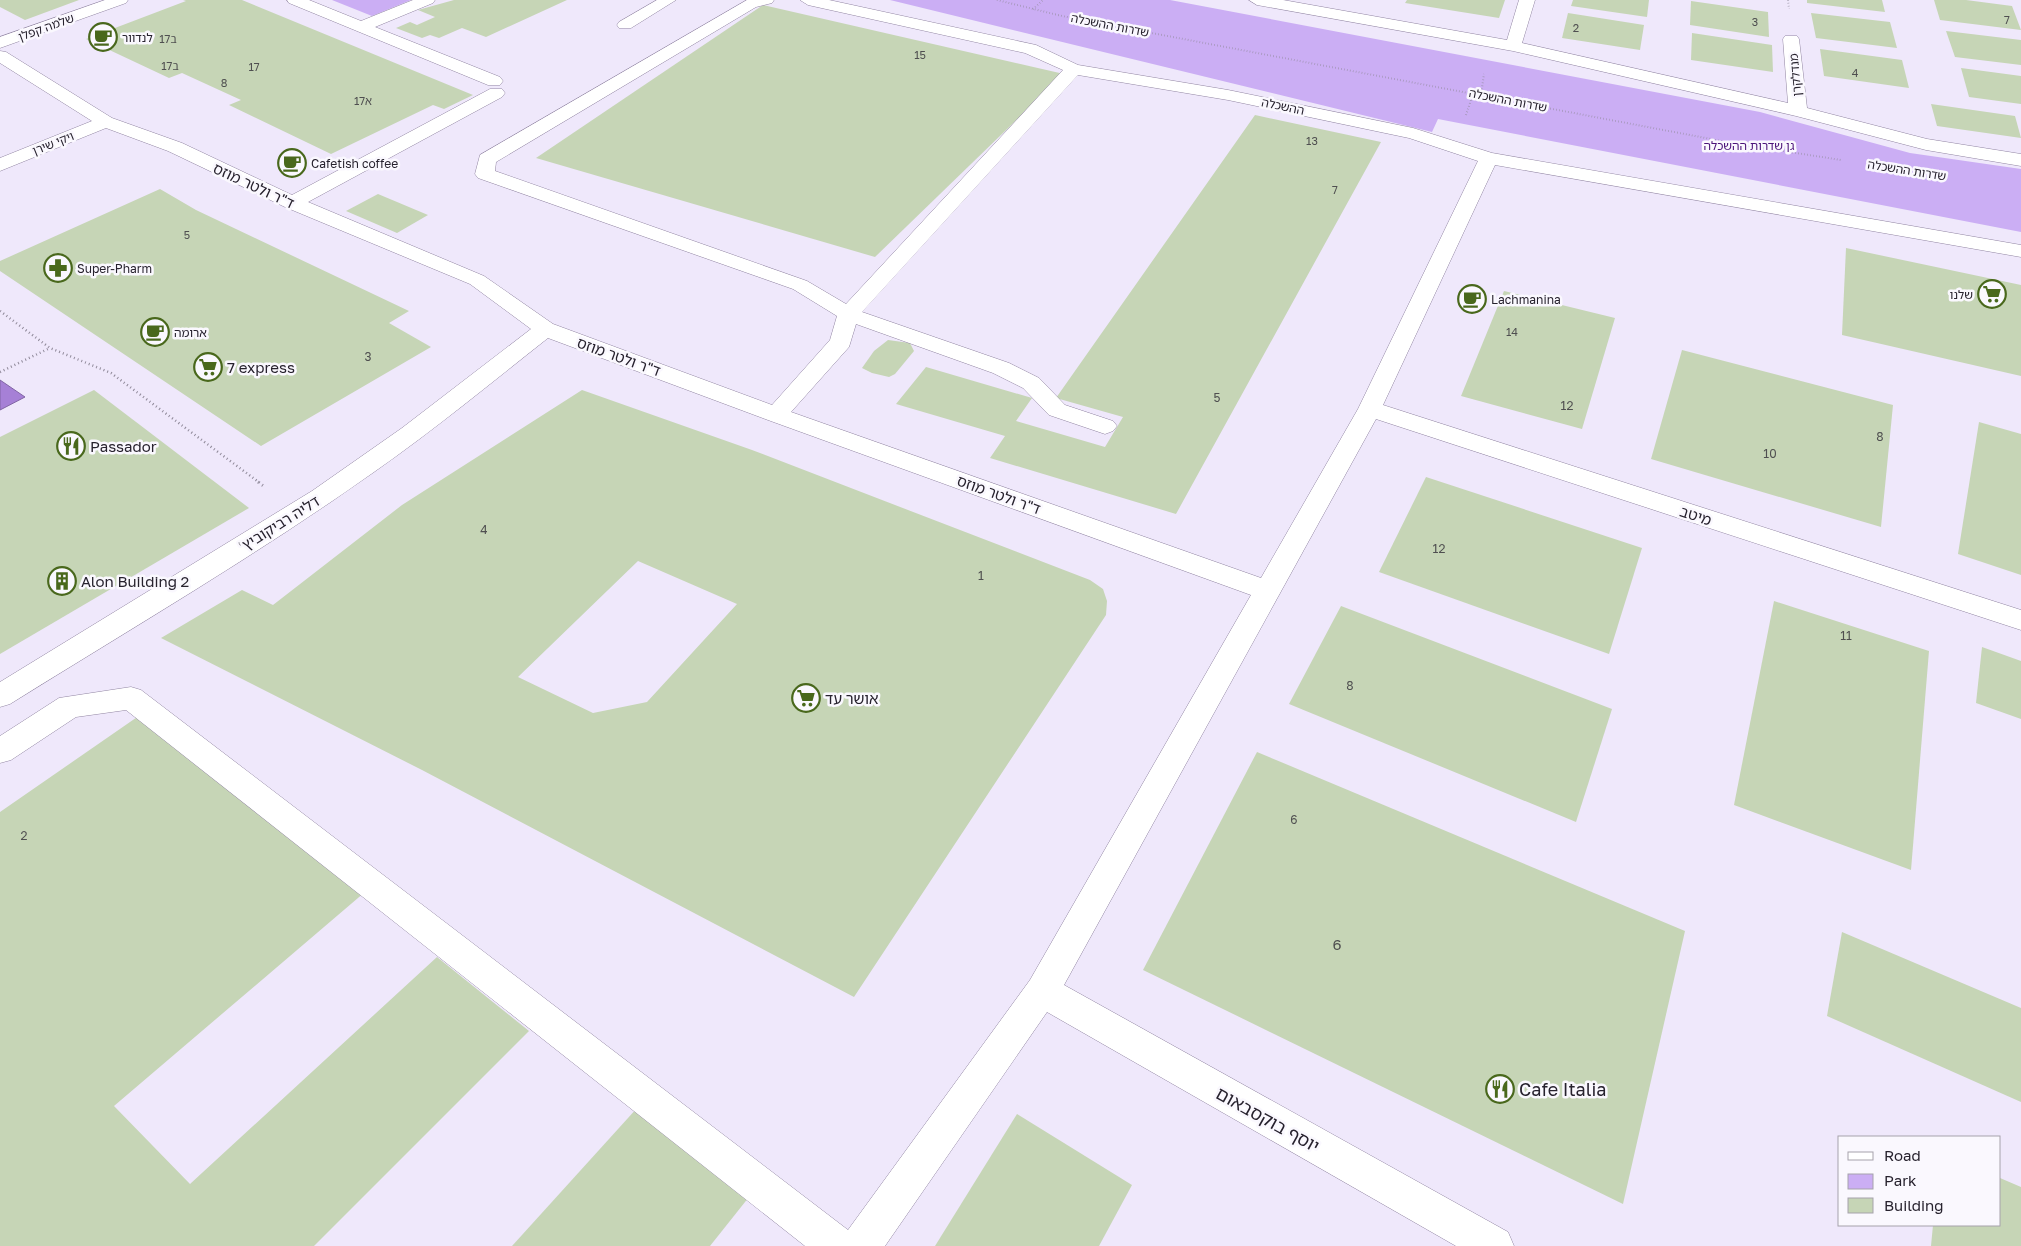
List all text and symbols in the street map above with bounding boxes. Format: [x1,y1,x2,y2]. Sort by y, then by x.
street label: שלמה קפלן [16,10,76,44]
street label: שדרות ההשכלה [1070,10,1150,40]
house number: 7 [2004,13,2010,26]
house number: 3 [1752,15,1758,28]
house number: 2 [1573,21,1579,34]
cafe icon: לנדוור [88,22,118,52]
place label: לנדוור [122,30,153,45]
house number: 17ב [159,32,177,45]
house number: 15 [914,48,926,61]
street label: מנדלקרן [1786,53,1804,97]
house number: 17ב [161,59,179,72]
house number: 17 [248,60,260,73]
house number: 4 [1852,66,1859,79]
house number: 8 [221,76,228,89]
street label: שדרות ההשכלה [1468,85,1548,115]
house number: 17א [354,94,372,107]
street label: ההשכלה [1260,94,1306,118]
street label: ויקי שירן [30,128,76,158]
house number: 13 [1306,134,1318,147]
park label: גן שדרות ההשכלה [1704,138,1795,153]
cafe icon: Cafetish coffee [277,148,307,178]
place label: Cafetish coffee [311,156,398,171]
street label: שדרות ההשכלה [1867,156,1947,184]
street label: ד"ר ולטר מוזס [211,158,297,212]
house number: 7 [1332,183,1338,196]
house number: 5 [184,228,190,241]
pharmacy icon: Super-Pharm [43,253,73,283]
place label: Super-Pharm [77,261,152,276]
supermarket icon: שלנו [1977,279,2007,309]
cafe icon: Lachmanina [1457,284,1487,314]
place label: שלנו [1950,287,1973,302]
place label: Lachmanina [1491,292,1561,307]
cafe icon: ארומה [140,317,170,347]
place label: ארומה [174,325,207,340]
house number: 14 [1506,325,1518,338]
street label: ד"ר ולטר מוזס [575,333,663,379]
house number: 3 [364,349,372,364]
supermarket icon: 7 express [193,352,223,382]
place label: 7 express [227,358,295,376]
house number: 5 [1214,390,1221,405]
house number: 12 [1561,398,1573,413]
house number: 8 [1876,429,1884,444]
restaurant icon: Passador [56,431,86,461]
place label: Passador [90,437,157,455]
house number: 10 [1763,446,1777,461]
street label: ד"ר ולטר מוזס [955,471,1043,517]
street label: 'דליה רביקוביץ [235,491,323,555]
street label: מיטב [1678,501,1714,529]
house number: 4 [480,522,488,537]
house number: 12 [1433,541,1445,556]
building icon: Alon Building 2 [47,566,77,596]
house number: 1 [978,568,984,583]
place label: Alon Building 2 [81,572,189,590]
house number: 11 [1840,628,1852,643]
house number: 8 [1346,678,1354,693]
supermarket icon: אושר עד [791,683,821,713]
place label: אושר עד [825,689,878,707]
house number: 6 [1290,812,1298,827]
house number: 2 [21,828,28,843]
house number: 6 [1332,935,1342,953]
restaurant icon: Cafe Italia [1485,1074,1515,1104]
place label: Cafe Italia [1519,1078,1607,1100]
street label: יוסף בוקסבאום [1212,1081,1324,1157]
legend [1838,1136,2001,1226]
text: Road [1884,1146,1921,1164]
text: Park [1884,1171,1917,1189]
text: Building [1884,1196,1944,1214]

